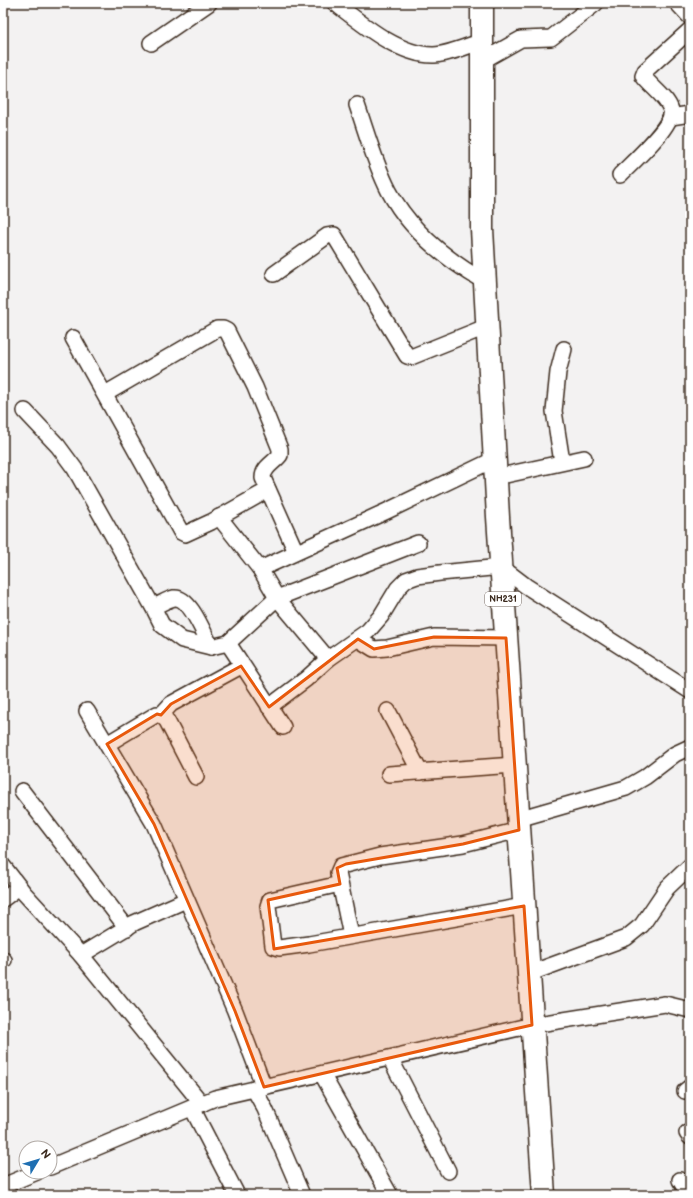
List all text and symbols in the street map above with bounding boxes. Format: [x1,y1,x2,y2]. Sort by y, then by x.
road number: NH231 [485,592,521,606]
north arrow [18,1140,58,1180]
text: N [38,1147,53,1161]

